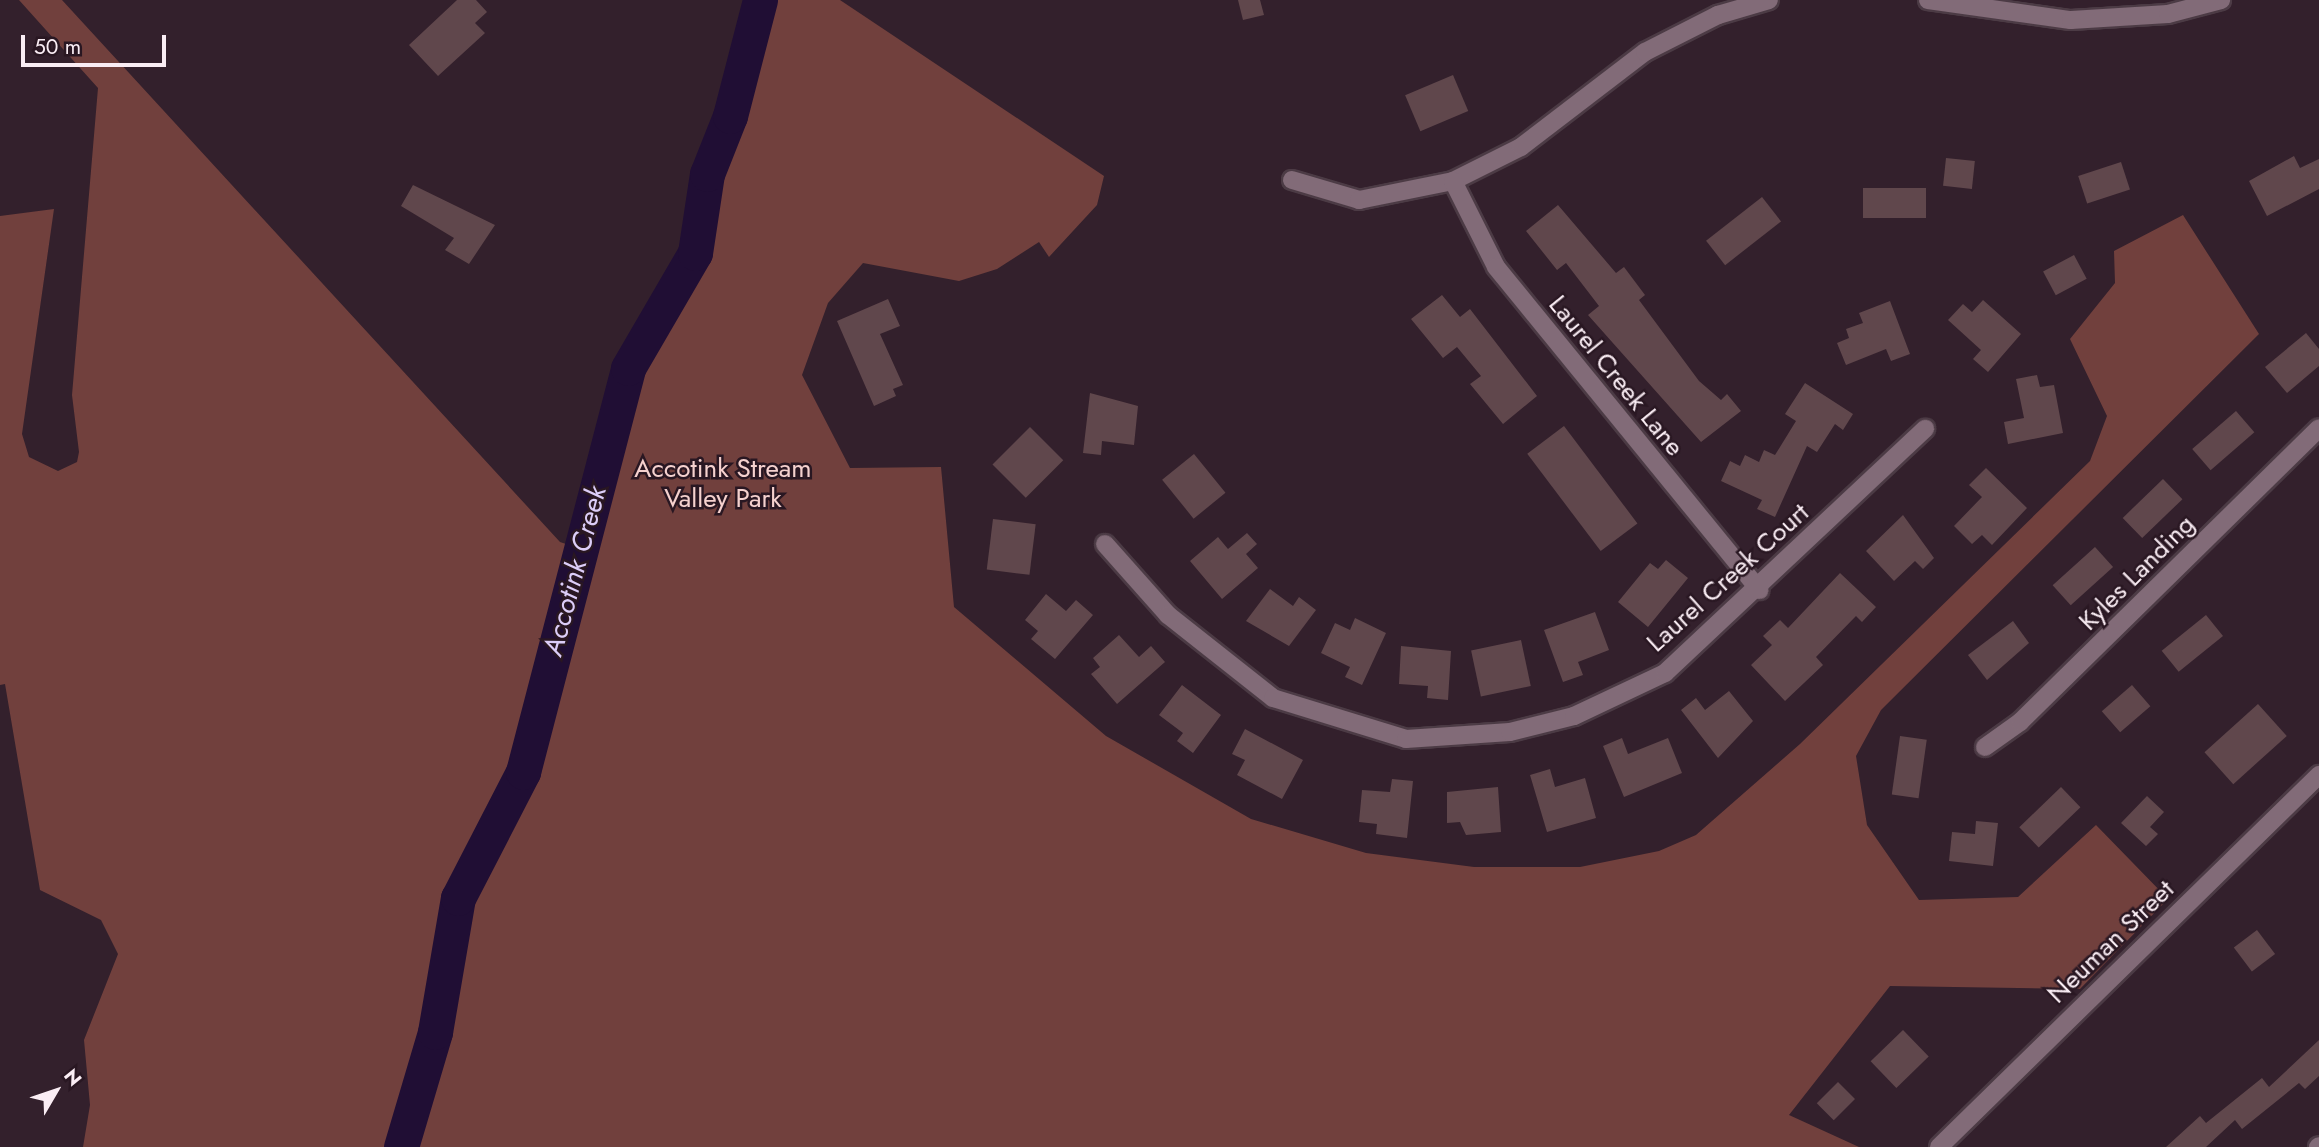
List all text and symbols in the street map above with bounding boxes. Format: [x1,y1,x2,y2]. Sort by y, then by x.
scale bar [24,21,170,65]
text: 50 m [34,32,81,62]
street label: Laurel Creek Lane [1542,290,1690,462]
park label: Accotink Stream Valley Park [634,453,812,514]
water label: Accotink Creek [536,482,614,660]
street label: Laurel Creek Court [1641,497,1815,659]
street label: Kyles Landing [2073,509,2201,637]
street label: Neuman Street [2041,874,2181,1010]
north arrow [21,1056,91,1126]
text: N [57,1063,88,1092]

